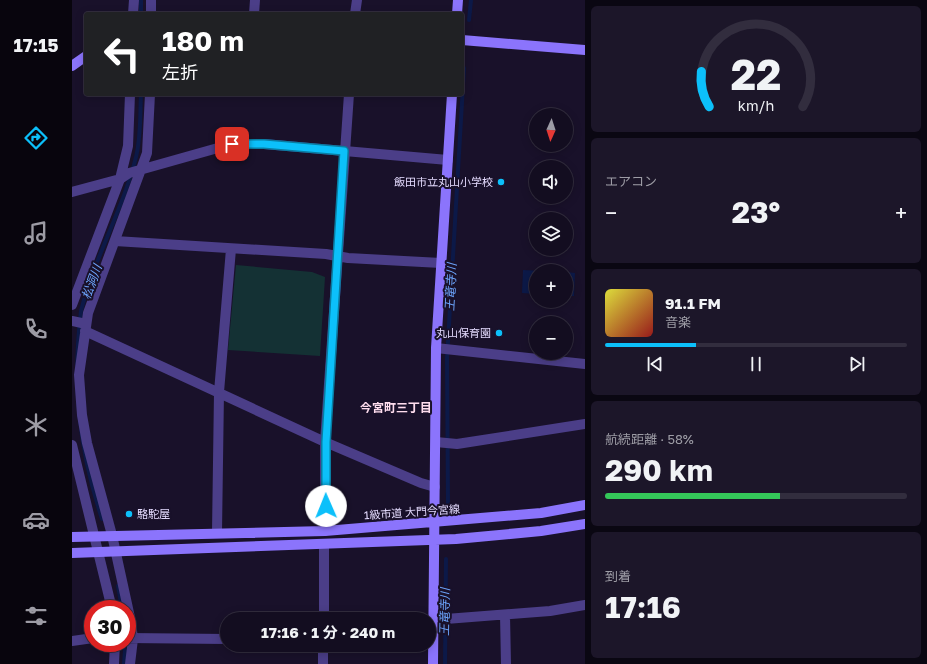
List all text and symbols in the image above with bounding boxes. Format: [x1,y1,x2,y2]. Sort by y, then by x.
text: 180 m [162,24,244,57]
icon: left [96,28,148,80]
text: 17:15 [13,34,59,56]
text: 22 [731,49,781,99]
text: 左折 [162,61,198,83]
text: km/h [738,96,774,113]
north arrow [529,108,573,152]
map controls [529,108,573,360]
icon: directions [22,124,50,152]
pin [215,127,249,161]
icon: arrive [221,133,243,155]
button: sound [529,160,573,204]
text: エアコン [605,173,657,189]
place label: 飯田市立丸山小学校 [394,175,493,188]
marker: 飯田市立丸山小学校 [496,177,506,187]
text: 23° [732,194,780,230]
text: − [605,199,617,226]
text: + [895,199,907,226]
button: layers [529,212,573,256]
icon: music [22,219,50,247]
water label: 松洞川 [78,260,105,301]
water label: 王竜寺川 [442,261,459,311]
button: + [529,264,573,308]
text: 91.1 FM [665,294,721,312]
text: 音楽 [665,314,691,330]
icon: phone [22,315,50,343]
button: − [529,316,573,360]
place label: 丸山保育園 [436,326,491,339]
marker: 丸山保育園 [494,328,504,338]
icon: previous [644,353,666,375]
icon: pause [745,353,767,375]
icon: next [846,353,868,375]
district label: 今宮町三丁目 [360,400,432,415]
icon: climate [22,411,50,439]
text: 航続距離 · 58% [605,431,694,447]
text: 290 km [605,452,713,488]
position arrow [305,485,347,527]
street label: 1級市道 大門今宮線 [364,502,460,521]
icon: car [22,506,50,534]
place label: 駱駝屋 [137,507,170,520]
marker: 駱駝屋 [124,509,134,519]
text: 到着 [605,568,631,584]
water label: 王竜寺川 [437,586,452,636]
text: 17:16 [605,589,681,625]
speed limit sign: 30 [84,600,136,652]
icon: filters [22,602,50,630]
text: 17:16 · 1 分 · 240 m [261,623,395,641]

